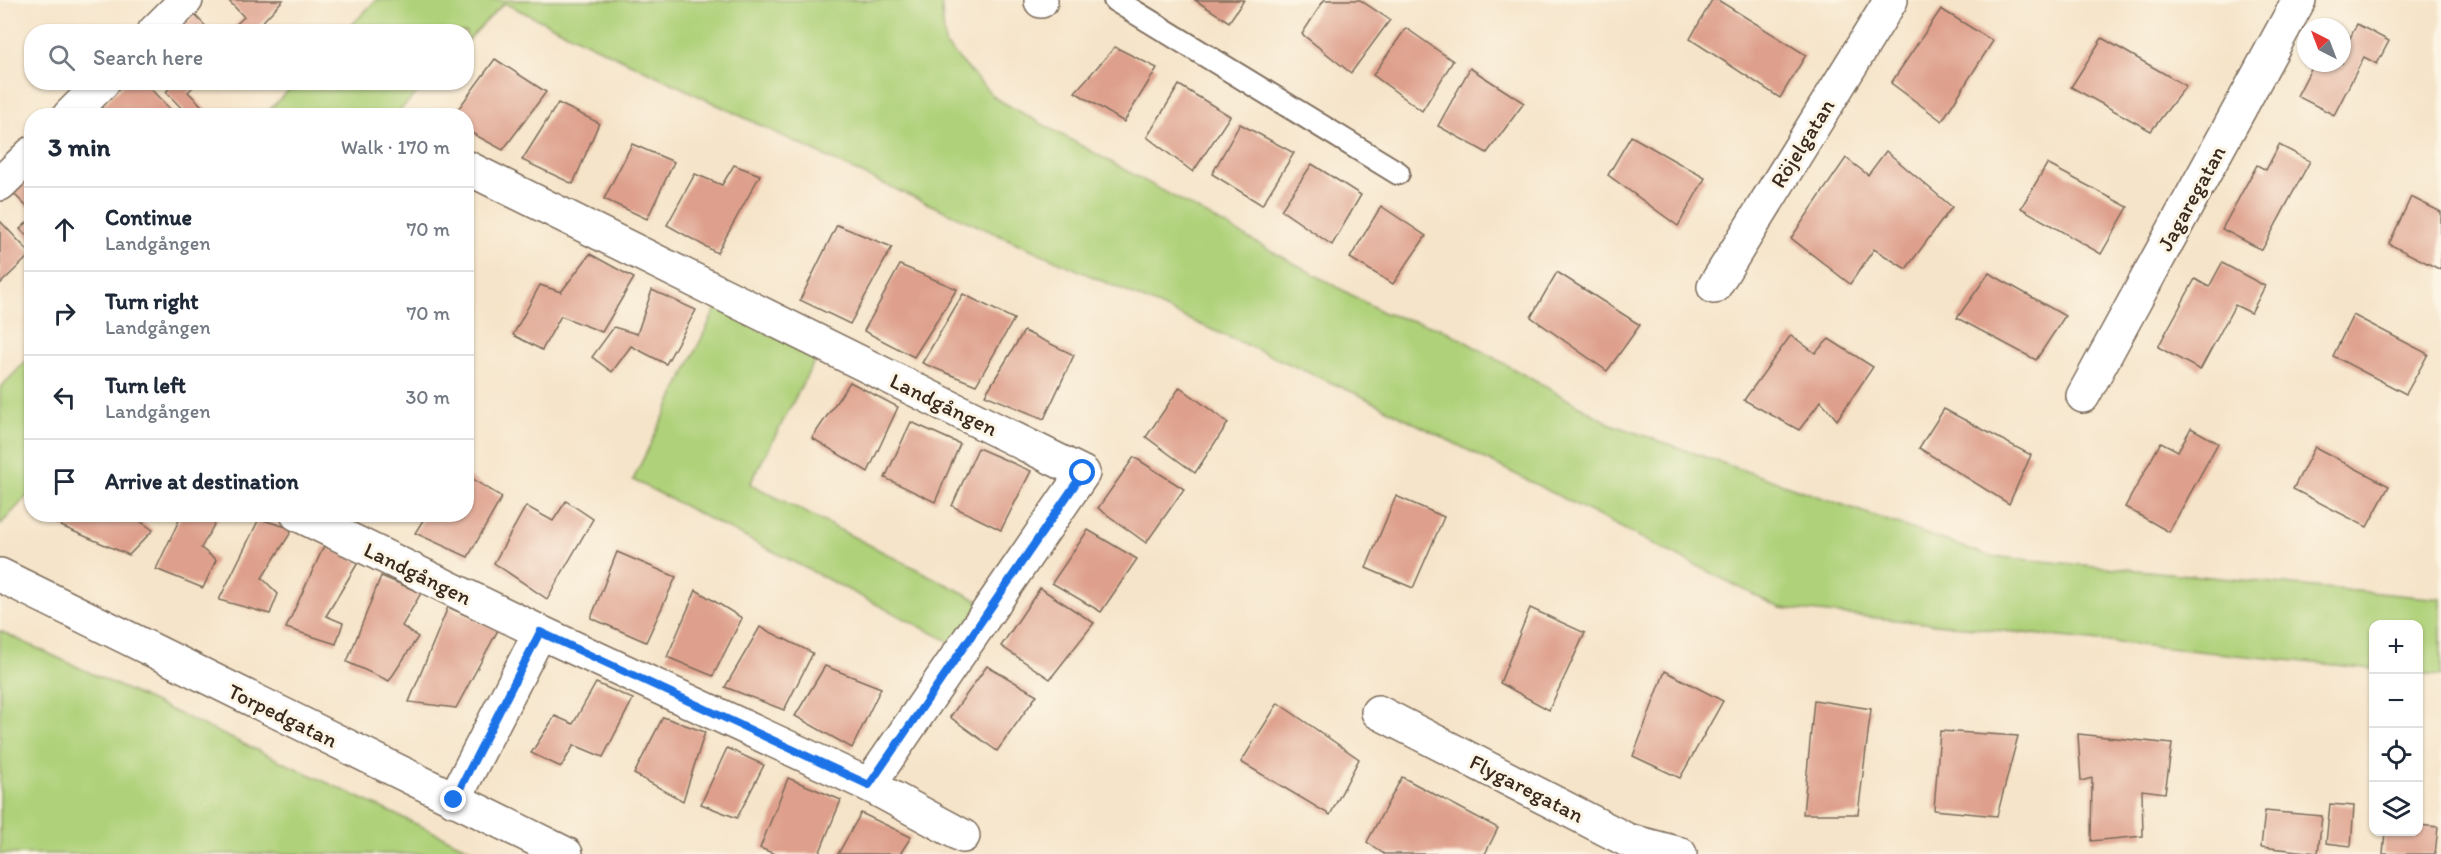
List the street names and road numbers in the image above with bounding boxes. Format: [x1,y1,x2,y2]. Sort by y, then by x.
street label: Röjelgatan [1764,93,1841,193]
street label: Jagaregatan [2151,141,2232,256]
street label: Landgången [886,367,1002,442]
street label: Landgången [360,536,476,611]
street label: Torpedgatan [224,677,342,754]
street label: Flygaregatan [1465,748,1589,829]

